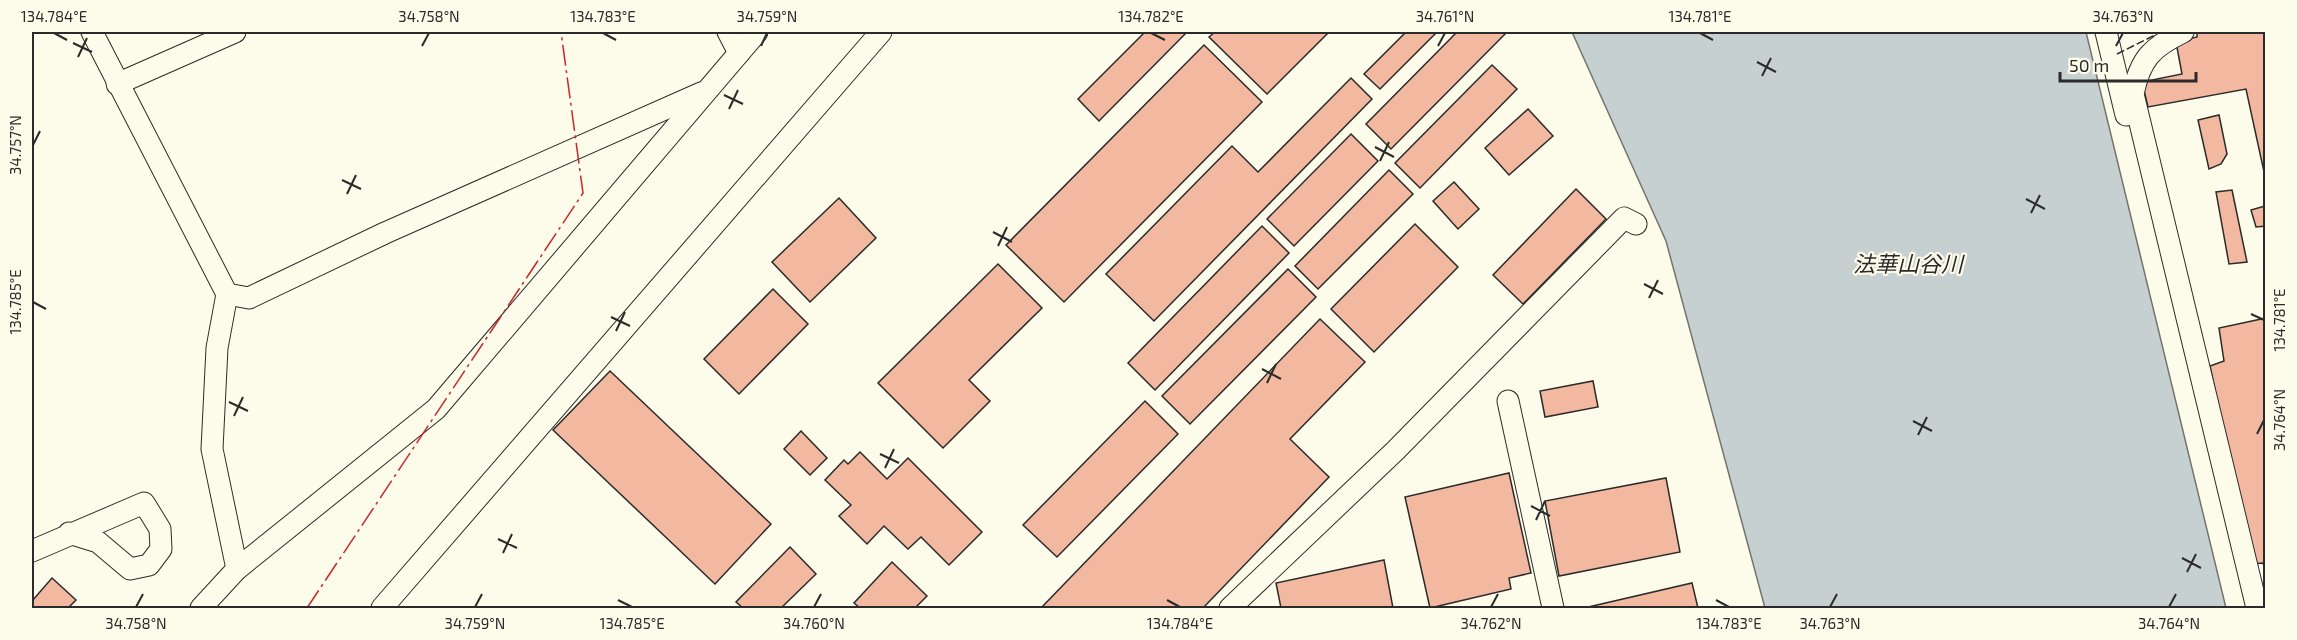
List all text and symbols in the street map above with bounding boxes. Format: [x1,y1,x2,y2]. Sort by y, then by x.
text: 134.784°E [21,7,87,25]
text: 34.758°N [398,7,460,25]
text: 134.783°E [570,7,636,25]
text: 34.759°N [737,7,797,25]
text: 134.782°E [1118,7,1184,25]
text: 34.761°N [1416,7,1474,25]
text: 134.781°E [1668,7,1732,25]
text: 34.763°N [2092,7,2154,25]
scale bar [2060,45,2196,83]
text: 50 m [2069,54,2109,76]
text: 34.757°N [6,115,24,175]
water label: 法華山谷川 [1853,250,1965,276]
text: 134.785°E [6,269,24,335]
text: 134.781°E [2270,288,2288,352]
text: 34.764°N [2270,389,2288,451]
text: 34.758°N [105,614,167,632]
text: 34.759°N [445,614,505,632]
text: 134.785°E [599,614,665,632]
text: 34.760°N [783,614,845,632]
text: 134.784°E [1147,614,1213,632]
text: 34.762°N [1460,614,1522,632]
text: 134.783°E [1696,614,1762,632]
text: 34.763°N [1799,614,1861,632]
text: 34.764°N [2138,614,2200,632]

